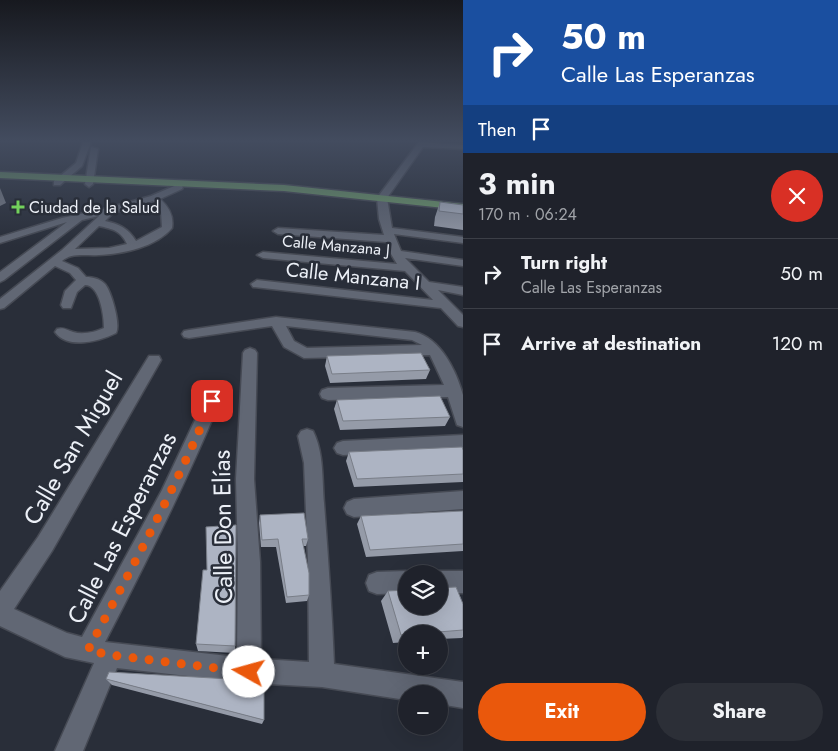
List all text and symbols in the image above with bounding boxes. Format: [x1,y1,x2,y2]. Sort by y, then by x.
text: 50 m [561,12,646,62]
icon: right [478,20,543,85]
text: Calle Las Esperanzas [561,58,755,90]
icon: arrive [527,115,555,143]
text: Then [478,116,517,143]
text: 3 min [478,162,556,205]
button: close [771,170,823,222]
place label: Ciudad de la Salud [29,196,159,219]
marker: Ciudad de la Salud [11,200,25,214]
text: 170 m · 06:24 [478,203,577,226]
street label: Calle Manzana J [281,229,391,262]
text: Turn right [521,249,607,276]
street label: Calle Manzana I [284,255,422,298]
icon: right [478,260,506,288]
text: 50 m [780,260,823,287]
text: Calle Las Esperanzas [521,276,662,299]
icon: arrive [478,330,506,358]
text: Arrive at destination [521,330,701,357]
text: 120 m [772,330,823,357]
street label: Calle San Miguel [14,364,131,531]
pin [191,380,233,422]
icon: arrive [198,387,226,415]
street label: Calle Las Esperanzas [58,426,185,630]
street label: Calle Don Elías [204,450,241,604]
map controls [398,565,448,735]
button: layers [398,565,448,615]
button: + [398,625,448,675]
position arrow [222,645,274,697]
button: Exit [478,683,646,741]
button: Share [656,683,823,741]
button: − [398,685,448,735]

